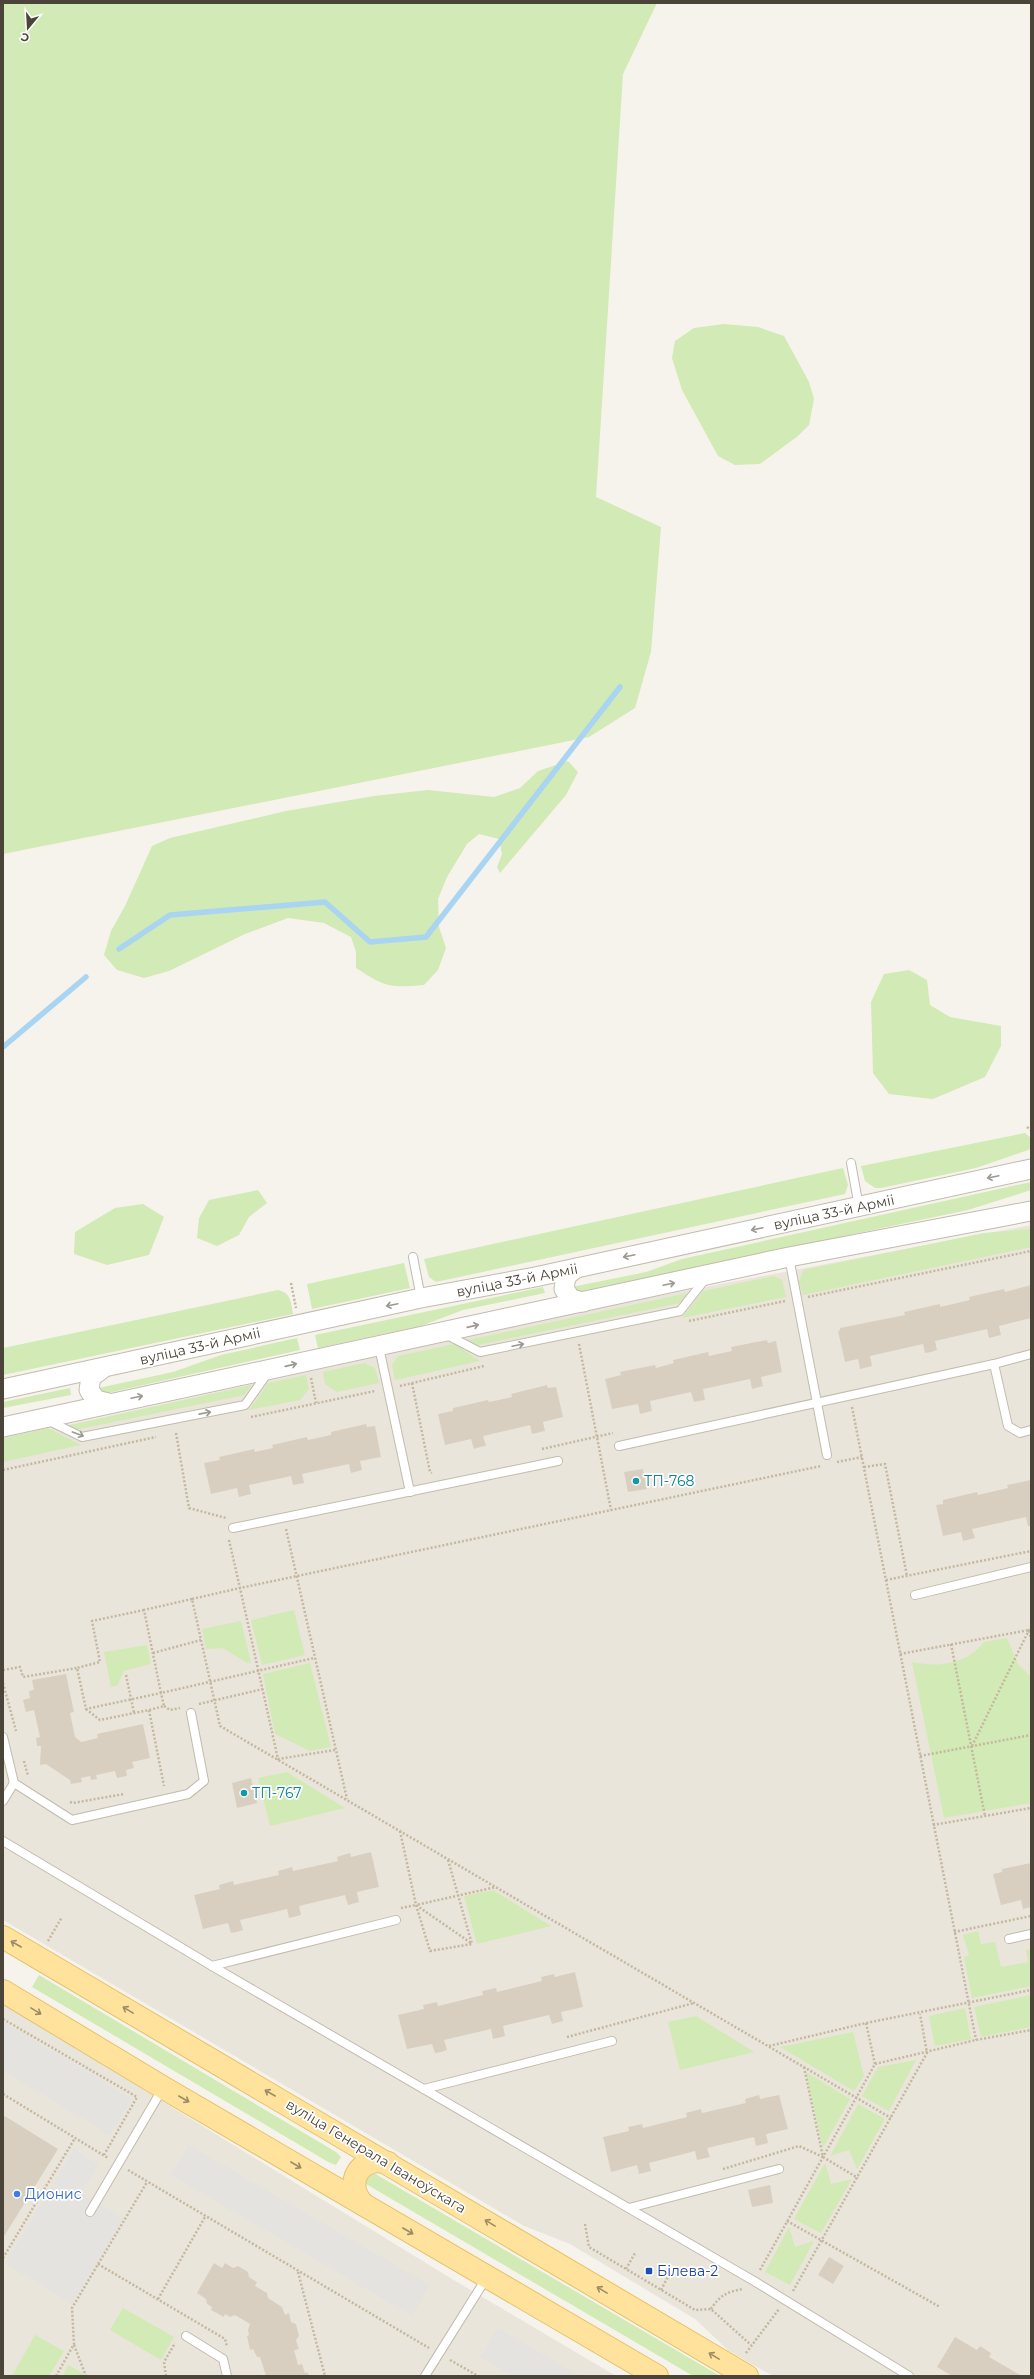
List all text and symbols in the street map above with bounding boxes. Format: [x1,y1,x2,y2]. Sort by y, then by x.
north arrow [8,8,48,48]
text: С [19,30,31,45]
one-way arrow [987,1174,1000,1182]
street label: вуліца 33-й Арміі [772,1190,896,1234]
one-way arrow [750,1225,763,1233]
one-way arrow [623,1253,636,1261]
street label: вуліца 33-й Арміі [455,1259,579,1301]
one-way arrow [662,1279,675,1287]
one-way arrow [386,1301,399,1309]
one-way arrow [466,1322,479,1329]
street label: вуліца 33-й Арміі [138,1323,262,1369]
one-way arrow [511,1340,524,1348]
one-way arrow [284,1360,297,1368]
one-way arrow [130,1393,143,1401]
one-way arrow [198,1408,211,1416]
one-way arrow [72,1431,84,1439]
place label: ТП-768 [644,1472,694,1490]
marker: ТП-768 [631,1476,641,1486]
place label: ТП-767 [252,1784,302,1802]
marker: ТП-767 [239,1788,249,1798]
one-way arrow [10,1940,22,1948]
one-way arrow [123,2006,134,2014]
one-way arrow [30,2007,41,2015]
one-way arrow [265,2089,276,2097]
street label: вуліца Генерала Іваноўскага [283,2095,469,2217]
one-way arrow [178,2096,190,2104]
one-way arrow [290,2161,301,2169]
place label: Дионис [25,2185,82,2203]
marker: Дионис [12,2189,22,2199]
one-way arrow [484,2219,496,2227]
one-way arrow [402,2227,414,2235]
place label: Білева-2 [657,2262,718,2280]
marker: Білева-2 [644,2266,654,2276]
one-way arrow [596,2285,608,2293]
one-way arrow [708,2352,720,2360]

